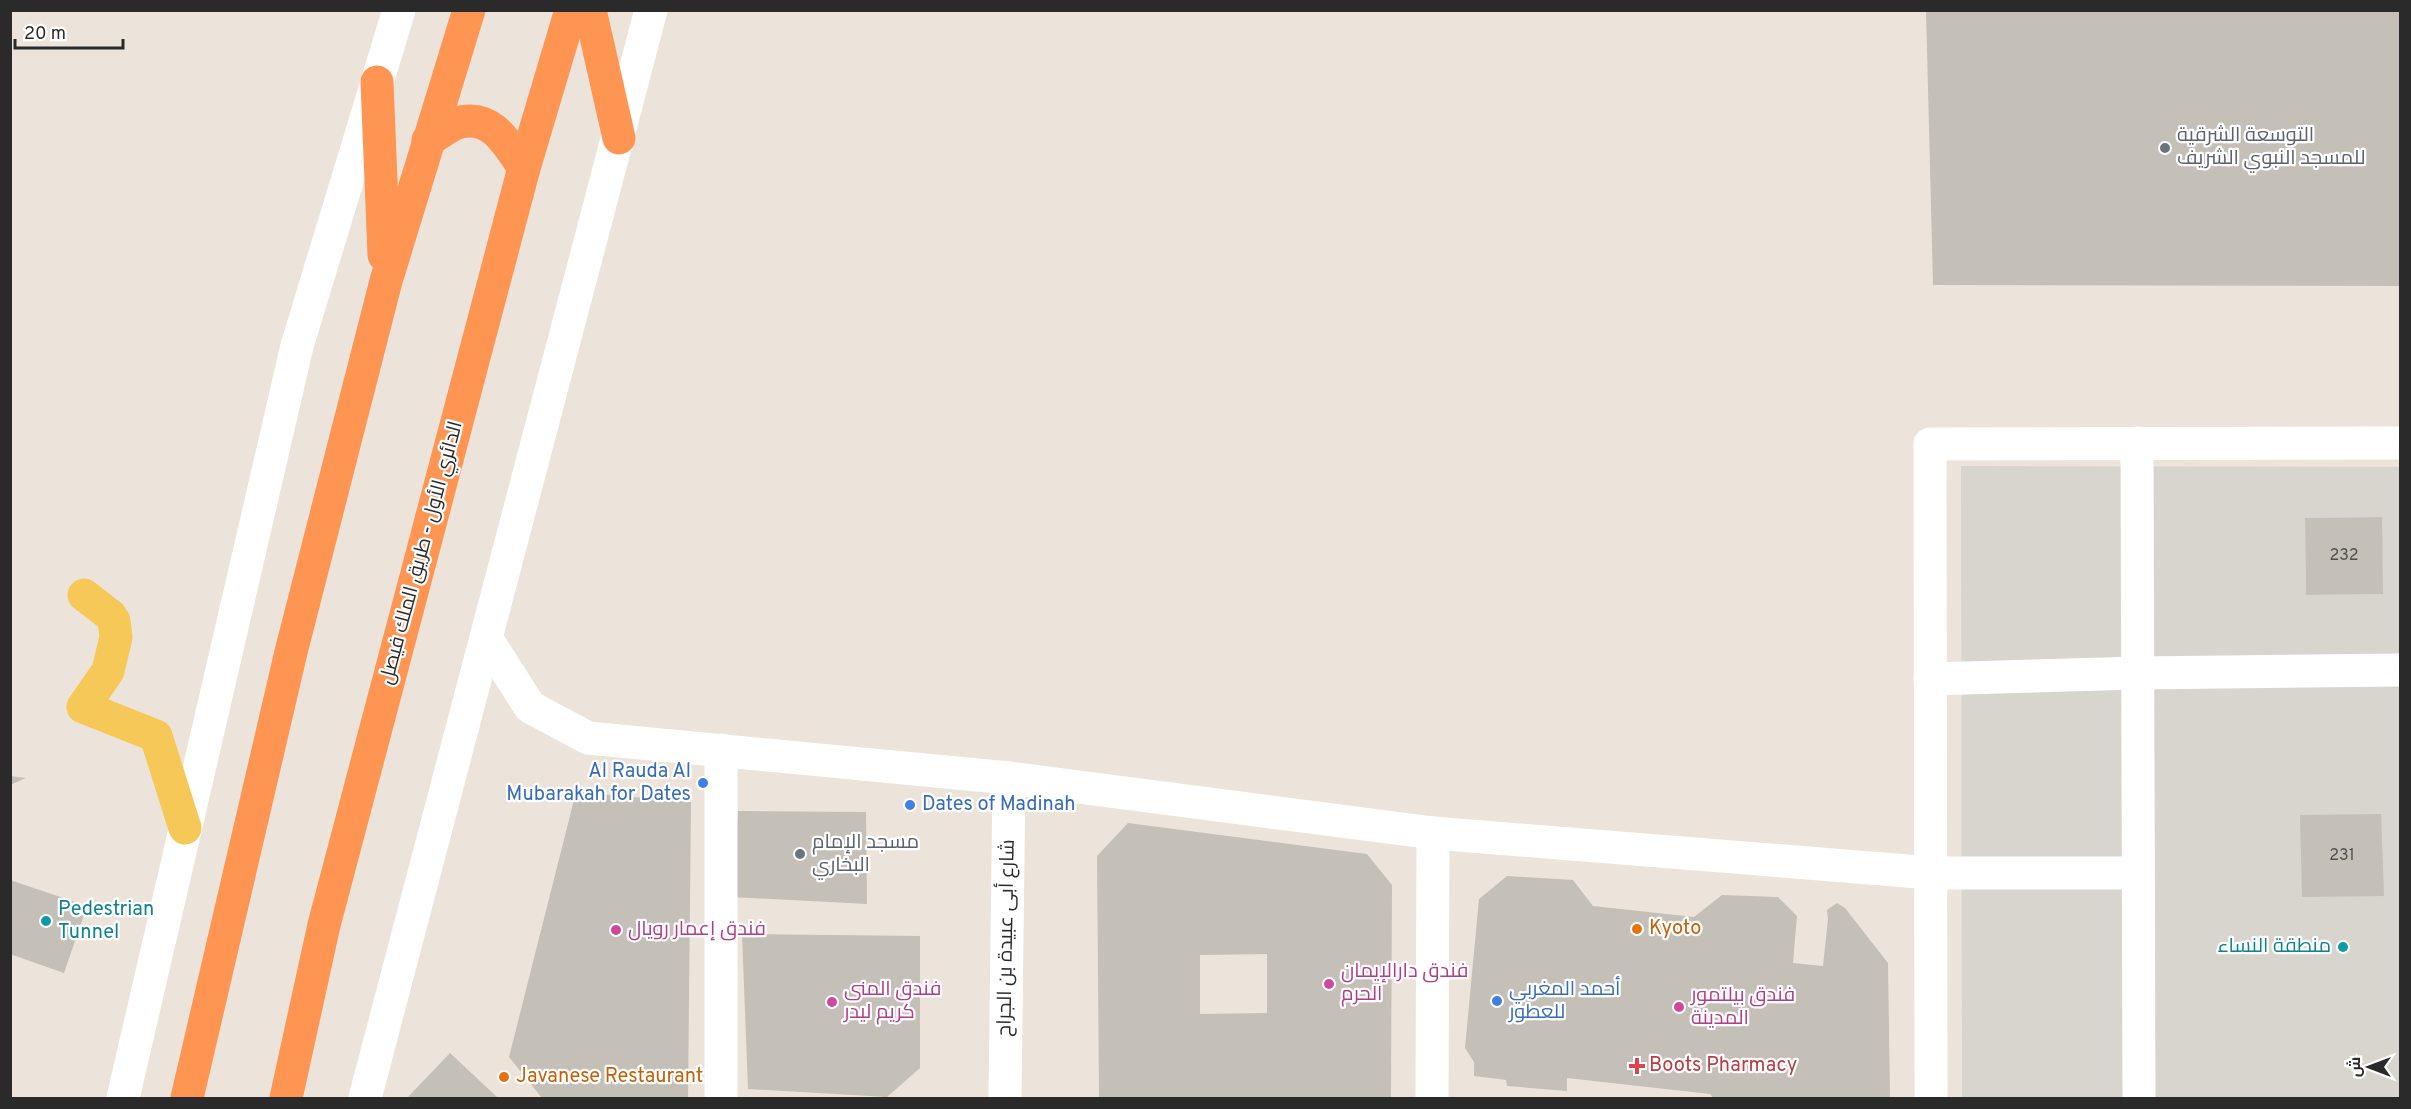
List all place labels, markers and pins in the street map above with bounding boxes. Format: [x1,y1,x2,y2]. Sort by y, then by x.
place label: التوسعة الشرقية للمسجد النبوي الشريف [2177,123,2365,173]
marker: التوسعة الشرقية للمسجد النبوي الشريف [2158,141,2172,155]
place label: Al Rauda Al Mubarakah for Dates [506,759,691,808]
marker: Al Rauda Al Mubarakah for Dates [696,776,710,790]
place label: Dates of Madinah [922,792,1076,818]
marker: Dates of Madinah [903,798,917,812]
place label: مسجد الإمام البخاري [812,830,919,880]
marker: مسجد الإمام البخاري [793,847,807,861]
place label: Pedestrian Tunnel [58,897,154,946]
marker: Pedestrian Tunnel [39,914,53,928]
place label: Kyoto [1649,916,1701,942]
place label: فندق إعمار رويال [628,917,766,943]
marker: Kyoto [1630,922,1644,936]
marker: فندق إعمار رويال [609,923,623,937]
place label: منطقة النساء [2218,934,2331,960]
marker: منطقة النساء [2336,940,2350,954]
place label: فندق دارالإيمان الحرم [1341,959,1468,1008]
place label: أحمد المغربي للعطور [1508,976,1621,1026]
place label: فندق المنى كريم ليدر [843,977,941,1026]
marker: فندق دارالإيمان الحرم [1322,977,1336,991]
place label: فندق بيلتمور المدينة [1690,983,1795,1032]
marker: أحمد المغربي للعطور [1490,994,1504,1008]
marker: فندق المنى كريم ليدر [825,995,839,1009]
marker: فندق بيلتمور المدينة [1672,1000,1686,1014]
place label: Boots Pharmacy [1649,1053,1797,1079]
marker: Boots Pharmacy [1630,1059,1644,1073]
place label: Javanese Restaurant [516,1064,703,1090]
marker: Javanese Restaurant [497,1070,511,1084]

